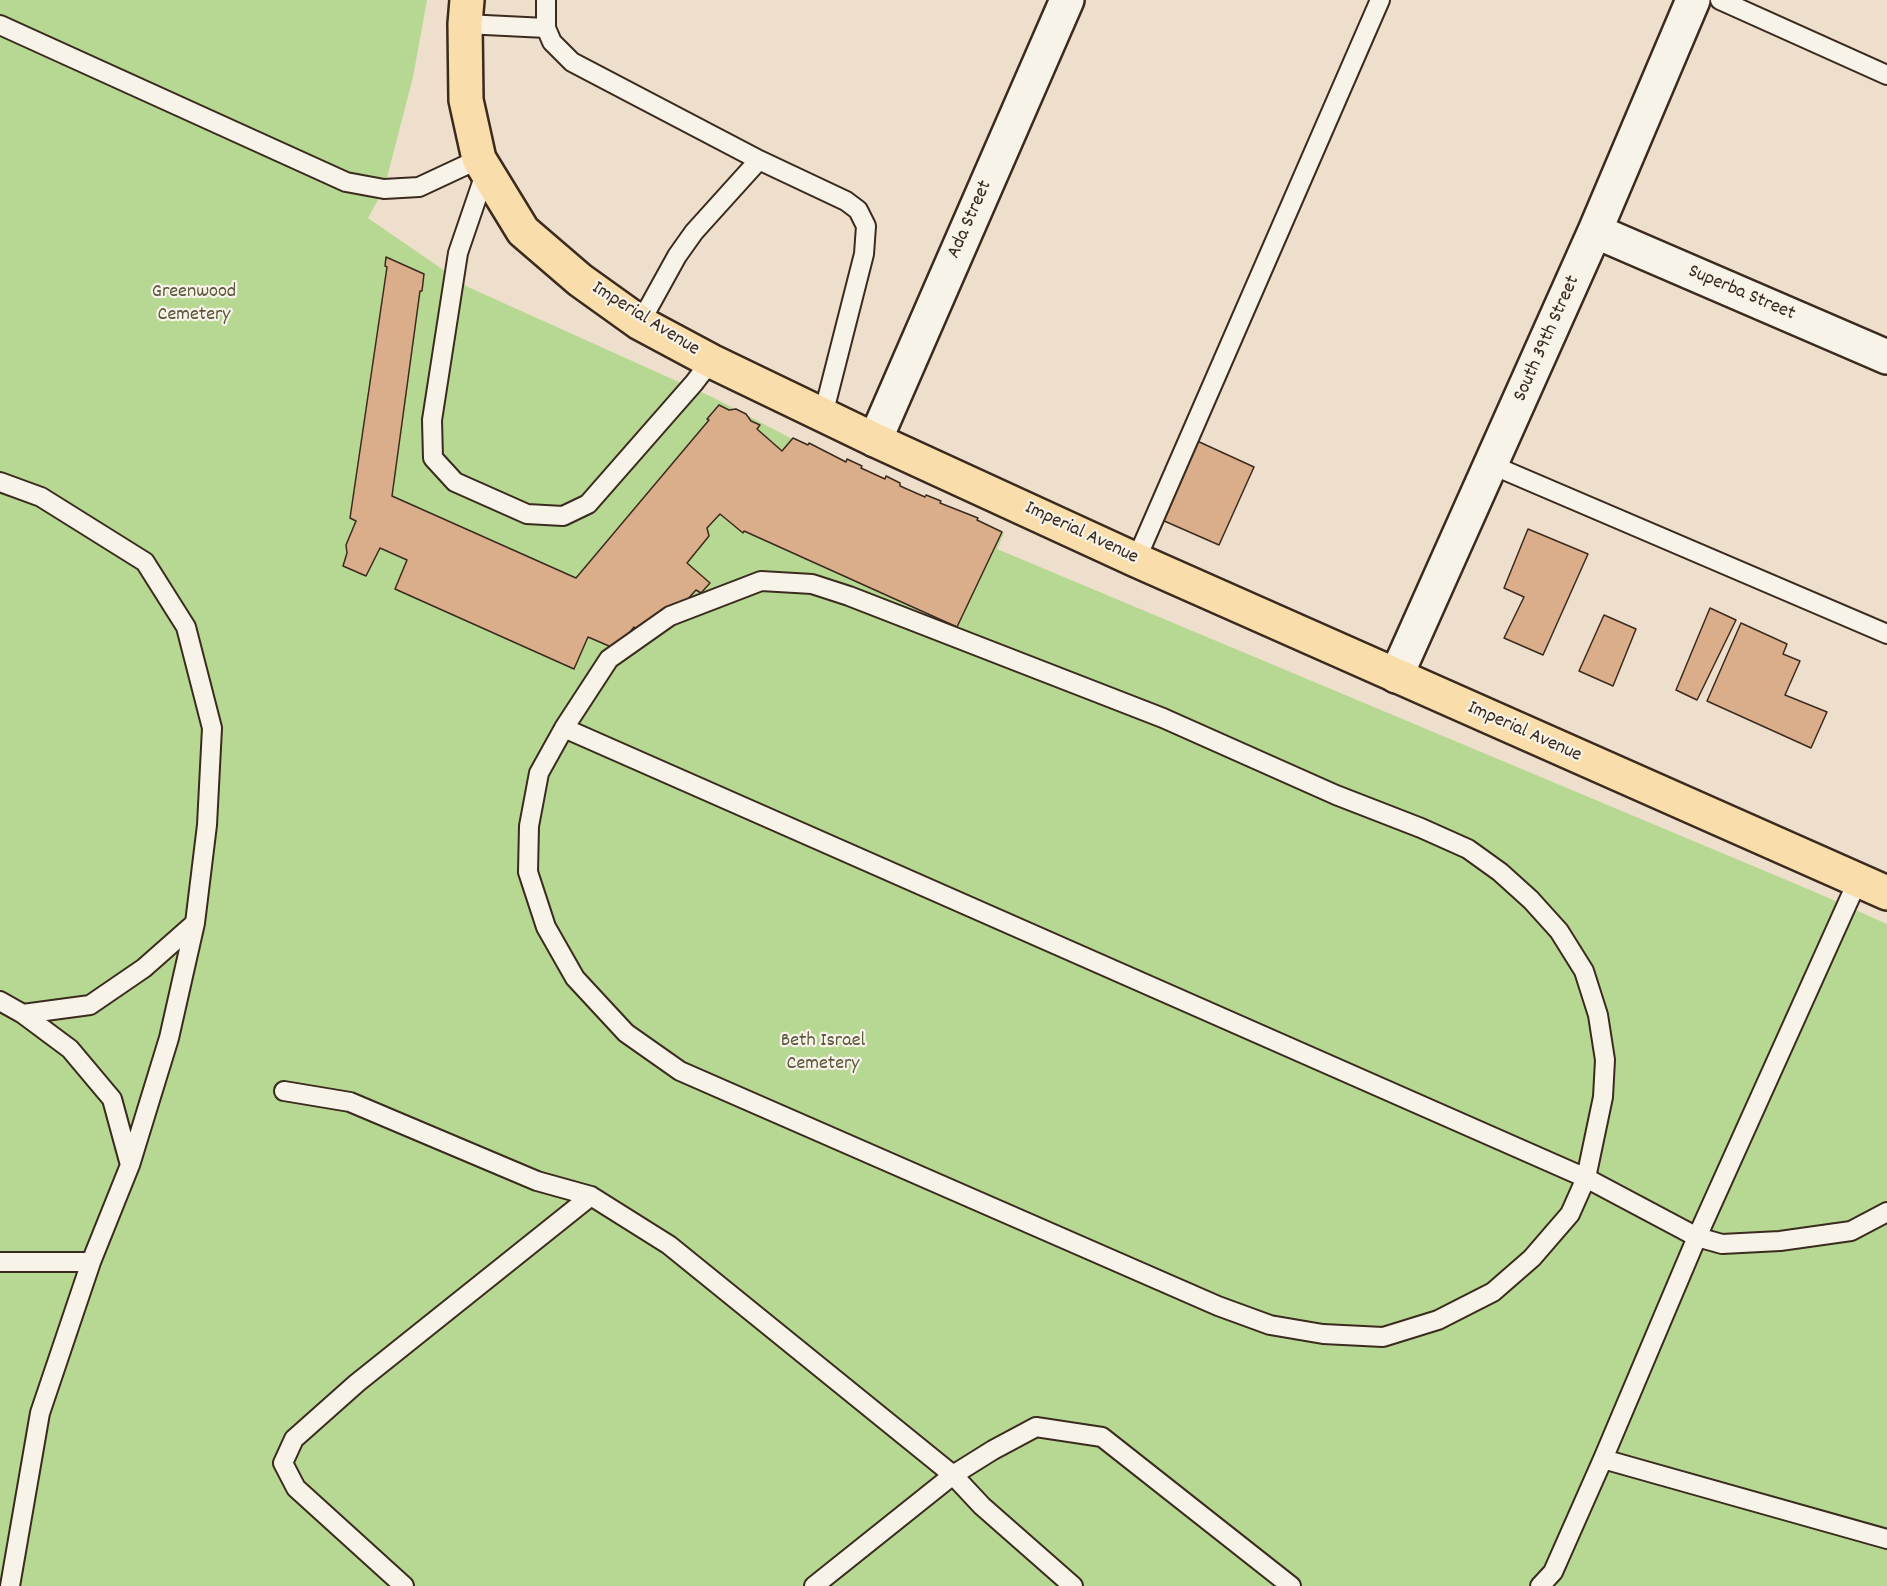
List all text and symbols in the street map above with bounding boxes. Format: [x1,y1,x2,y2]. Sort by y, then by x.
street label: Ada Street [943,177,999,263]
street label: Superba Street [1684,261,1798,327]
street label: South 39th Street [1510,272,1586,406]
street label: Imperial Avenue [587,277,703,363]
park label: Greenwood Cemetery [152,281,236,328]
street label: Imperial Avenue [1020,497,1142,571]
street label: Imperial Avenue [1463,697,1585,769]
park label: Beth Israel Cemetery [781,1030,865,1077]

